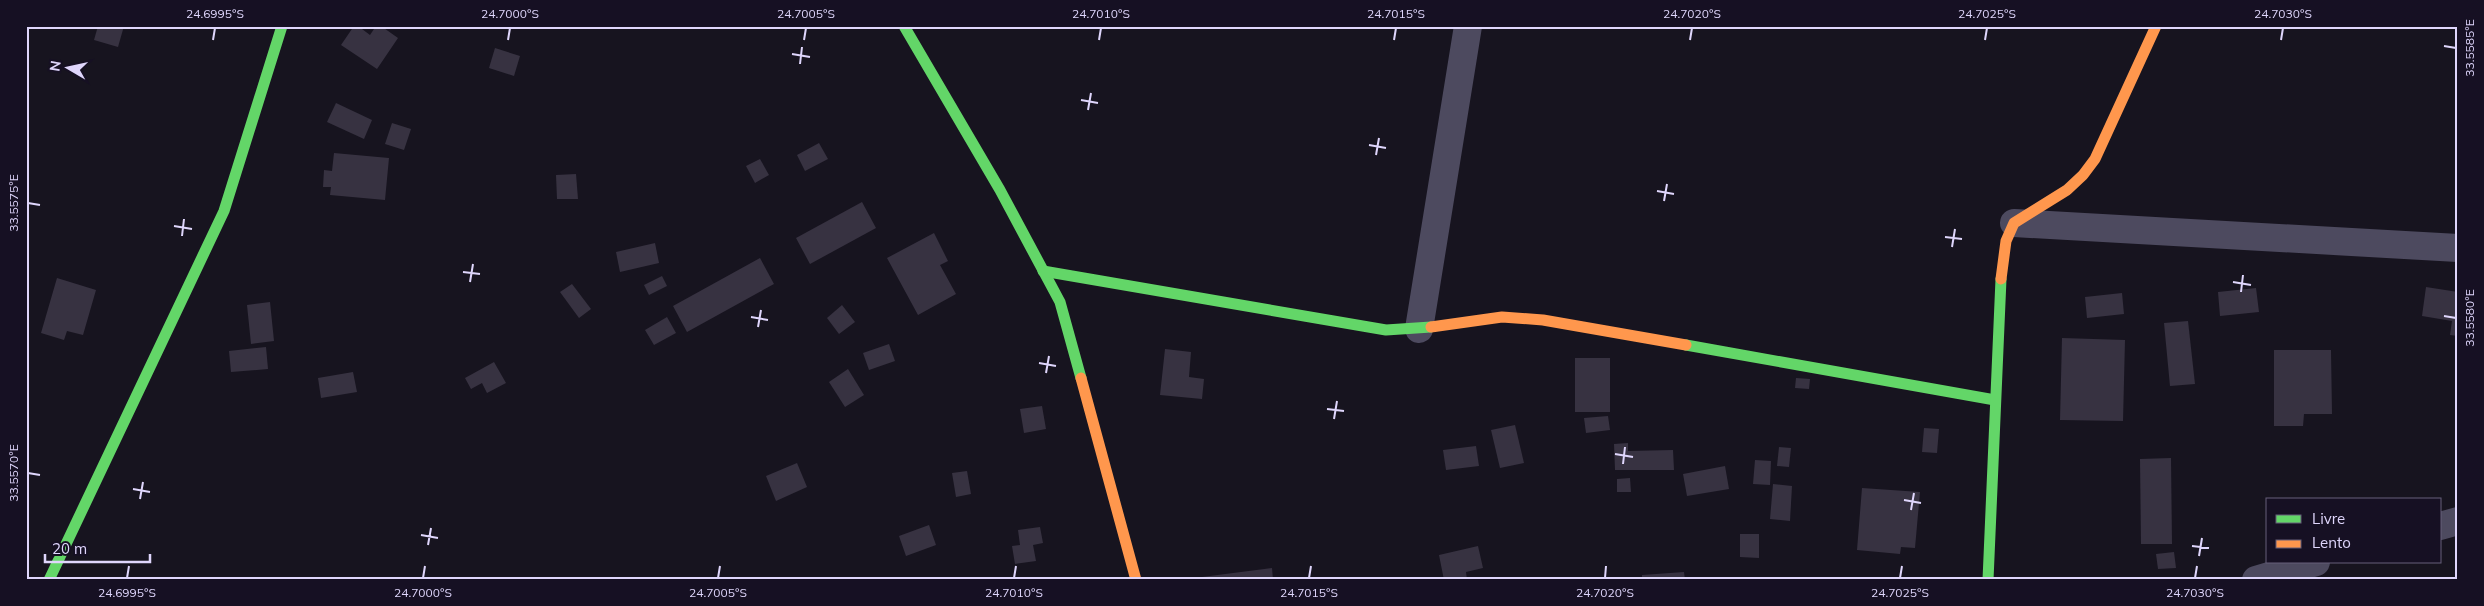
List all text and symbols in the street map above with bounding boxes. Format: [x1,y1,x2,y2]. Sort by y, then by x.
text: 24.6995°S [186,6,244,21]
text: 24.7000°S [481,6,539,21]
text: 24.7005°S [777,6,835,21]
text: 24.7010°S [1072,6,1130,21]
text: 24.7015°S [1367,6,1425,21]
text: 24.7020°S [1663,6,1721,21]
text: 24.7025°S [1958,6,2016,21]
text: 24.7030°S [2254,6,2312,21]
text: 33.5585°E [2462,19,2477,77]
north arrow [42,42,92,92]
text: N [45,59,65,73]
text: 33.5575°E [6,174,21,232]
text: 33.5580°E [2462,289,2477,347]
text: 33.5570°E [6,444,21,502]
legend [2266,498,2442,564]
text: Livre [2312,509,2345,528]
scale bar [45,531,150,563]
text: Lento [2312,533,2351,552]
text: 20 m [52,539,87,558]
text: 24.6995°S [98,585,156,600]
text: 24.7000°S [394,585,452,600]
text: 24.7005°S [689,585,747,600]
text: 24.7010°S [985,585,1043,600]
text: 24.7015°S [1280,585,1338,600]
text: 24.7020°S [1576,585,1634,600]
text: 24.7025°S [1871,585,1929,600]
text: 24.7030°S [2166,585,2224,600]

